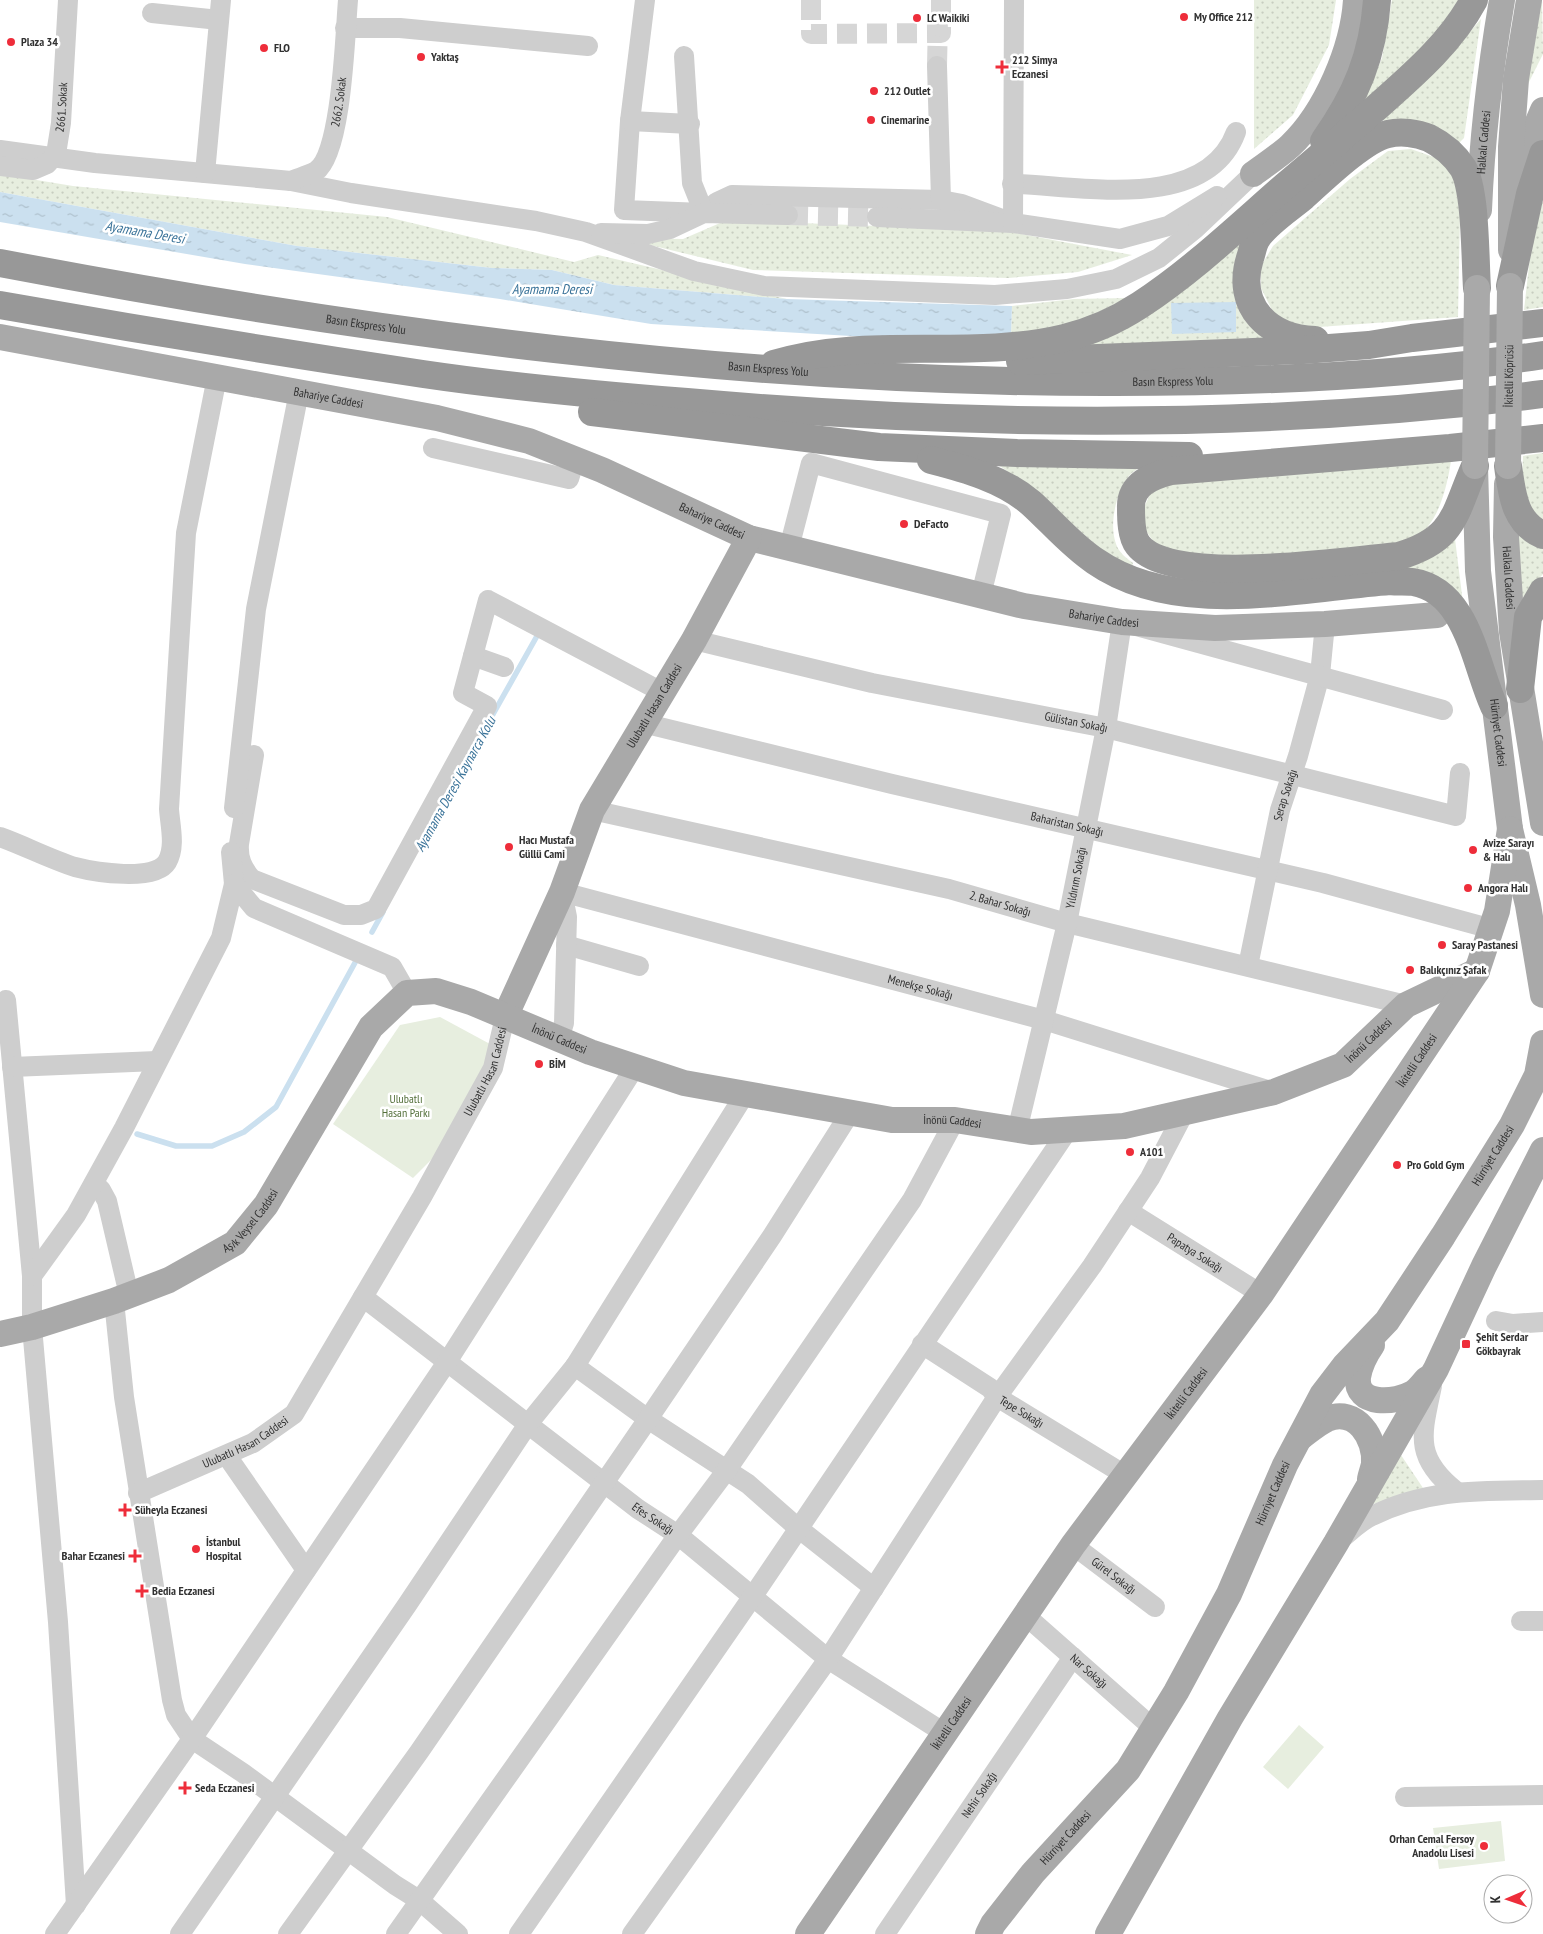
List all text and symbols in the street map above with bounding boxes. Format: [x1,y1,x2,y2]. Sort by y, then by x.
place label: My Office 212 [1194,9,1253,24]
place label: LC Waikiki [927,10,970,25]
marker: My Office 212 [1178,11,1190,23]
marker: LC Waikiki [911,12,923,24]
place label: Plaza 34 [21,34,58,49]
marker: Plaza 34 [5,36,17,48]
place label: FLO [274,40,290,55]
marker: FLO [258,42,270,54]
place label: Yaktaş [430,49,459,64]
marker: Yaktaş [415,51,427,63]
place label: 212 Simya Eczanesi [1012,52,1057,81]
marker: 212 Simya Eczanesi [996,61,1008,73]
street label: 2662. Sokak [327,76,349,128]
street label: 2661. Sokak [52,82,70,133]
place label: 212 Outlet [884,83,931,98]
marker: 212 Outlet [868,85,880,97]
street label: Halkalı Caddesi [1473,110,1493,174]
place label: Cinemarine [881,112,929,127]
marker: Cinemarine [865,114,877,126]
water label: Ayamama Deresi [104,216,188,248]
water label: Ayamama Deresi [512,280,594,298]
street label: Basın Ekspress Yolu [325,311,407,337]
street label: İkitelli Köprüsü [1501,345,1516,407]
street label: Basın Ekspress Yolu [728,358,809,379]
street label: Basın Ekspress Yolu [1133,373,1213,389]
street label: Bahariye Caddesi [292,384,365,411]
street label: Bahariye Caddesi [677,499,747,542]
place label: DeFacto [914,516,949,531]
marker: DeFacto [898,518,910,530]
street label: Halkalı Caddesi [1500,546,1519,610]
street label: Bahariye Caddesi [1068,605,1139,630]
street label: Ulubatlı Hasan Caddesi [623,661,685,751]
street label: Hürriyet Caddesi [1487,698,1510,768]
street label: Gülistan Sokağı [1043,708,1110,735]
water label: Ayamama Deresi Kaynarca Kolu [410,713,500,855]
street label: Serap Sokağı [1270,767,1300,822]
street label: Baharistan Sokağı [1029,808,1105,839]
place label: Hacı Mustafa Güllü Cami [519,832,574,861]
place label: Avize Sarayı & Halı [1482,835,1535,864]
marker: Hacı Mustafa Güllü Cami [503,841,515,853]
marker: Avize Sarayı & Halı [1467,844,1479,856]
street label: Yıldırım Sokağı [1062,846,1089,910]
place label: Angora Halı [1477,880,1528,895]
marker: Angora Halı [1462,882,1474,894]
street label: 2. Bahar Sokağı [968,887,1033,919]
place label: Saray Pastanesi [1452,937,1518,952]
marker: Saray Pastanesi [1436,939,1448,951]
place label: Balıkçınız Şafak [1420,962,1486,977]
marker: Balıkçınız Şafak [1404,964,1416,976]
street label: Menekşe Sokağı [886,971,955,1002]
street label: İnönü Caddesi [1342,1015,1395,1066]
street label: İnönü Caddesi [530,1020,589,1057]
street label: Ulubatlı Hasan Caddesi [460,1025,509,1118]
street label: İkitelli Caddesi [1393,1031,1440,1090]
place label: BİM [549,1056,566,1071]
marker: BİM [533,1058,545,1070]
park label: Ulubatlı Hasan Parkı [382,1091,430,1120]
street label: İnönü Caddesi [923,1112,983,1131]
street label: Hürriyet Caddesi [1468,1122,1517,1188]
place label: A101 [1139,1144,1163,1159]
marker: A101 [1124,1146,1136,1158]
place label: Pro Gold Gym [1407,1157,1464,1172]
marker: Pro Gold Gym [1391,1159,1403,1171]
street label: Aşık Veysel Caddesi [220,1186,281,1256]
street label: Papatya Sokağı [1165,1229,1226,1275]
place label: Şehit Serdar Gökbayrak [1476,1329,1529,1358]
marker: Şehit Serdar Gökbayrak [1460,1338,1472,1350]
street label: İkitelli Caddesi [1162,1364,1210,1422]
street label: Tepe Sokağı [997,1392,1047,1431]
street label: Ulubatlı Hasan Caddesi [200,1413,291,1471]
street label: Hürriyet Caddesi [1252,1458,1293,1527]
street label: Efes Sokağı [629,1499,677,1537]
place label: Süheyla Eczanesi [135,1502,208,1517]
marker: Süheyla Eczanesi [119,1504,131,1516]
place label: İstanbul Hospital [206,1534,241,1563]
marker: İstanbul Hospital [190,1543,202,1555]
place label: Bahar Eczanesi [62,1548,125,1563]
marker: Bahar Eczanesi [129,1550,141,1562]
street label: Gürel Sokağı [1089,1554,1139,1597]
place label: Bedia Eczanesi [152,1583,215,1598]
marker: Bedia Eczanesi [136,1585,148,1597]
street label: Nar Sokağı [1067,1650,1111,1691]
street label: İkitelli Caddesi [928,1693,975,1752]
street label: Nehir Sokağı [958,1769,1000,1821]
place label: Seda Eczanesi [195,1780,255,1795]
marker: Seda Eczanesi [179,1782,191,1794]
street label: Hürriyet Caddesi [1036,1807,1094,1868]
place label: Orhan Cemal Fersoy Anadolu Lisesi [1389,1831,1474,1860]
marker: Orhan Cemal Fersoy Anadolu Lisesi [1478,1840,1490,1852]
north arrow [1483,1874,1533,1924]
text: K [1486,1895,1504,1903]

